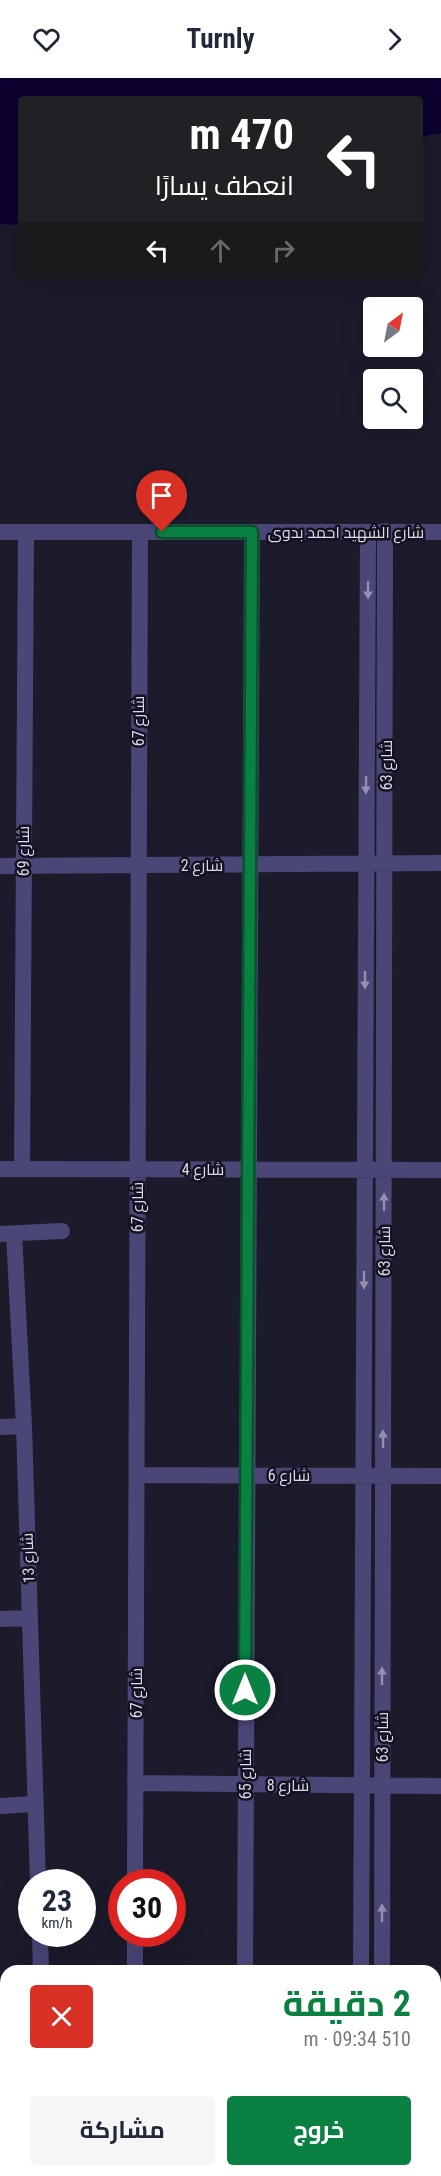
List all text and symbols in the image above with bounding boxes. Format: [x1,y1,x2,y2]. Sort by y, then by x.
icon: heart [30,23,63,56]
text: Turnly [186,23,255,55]
icon: forward [378,23,411,56]
text: 470 m [189,110,294,159]
icon: left [315,120,393,198]
text: انعطف يسارًا [155,170,294,202]
icon: left [141,234,174,267]
icon: ahead [204,234,237,267]
icon: right [267,234,300,267]
north arrow [363,297,423,357]
map controls [363,297,423,429]
button: search [363,369,423,429]
pin [136,470,187,532]
icon: arrive [145,479,178,512]
street label: شارع الشهيد احمد بدوى [268,523,424,544]
one-way arrow [363,581,373,600]
street label: شارع 67 [129,696,150,746]
street label: شارع 63 [377,740,398,790]
one-way arrow [361,776,371,795]
street label: شارع 69 [14,826,35,876]
street label: شارع 2 [181,856,223,877]
one-way arrow [360,971,370,990]
street label: شارع 4 [182,1160,224,1181]
street label: شارع 67 [128,1182,149,1232]
one-way arrow [379,1192,389,1211]
street label: شارع 63 [375,1226,396,1276]
one-way arrow [360,1271,369,1290]
one-way arrow [378,1429,388,1448]
street label: شارع 6 [268,1466,310,1487]
street label: شارع 13 [18,1532,40,1584]
position arrow [213,1658,277,1722]
one-way arrow [377,1666,387,1685]
street label: شارع 67 [127,1668,148,1718]
street label: شارع 63 [373,1712,394,1762]
street label: شارع 65 [236,1749,257,1799]
street label: شارع 8 [267,1776,309,1797]
speed limit sign: 30 [108,1869,186,1947]
text: 23 [42,1883,72,1918]
one-way arrow [377,1903,387,1922]
text: km/h [42,1914,72,1932]
text: 2 دقيقة [283,1983,411,2025]
button: close [30,1985,93,2048]
text: 510 m · 09:34 [304,2027,411,2051]
button: مشاركة [30,2096,215,2165]
button: خروج [227,2096,411,2165]

